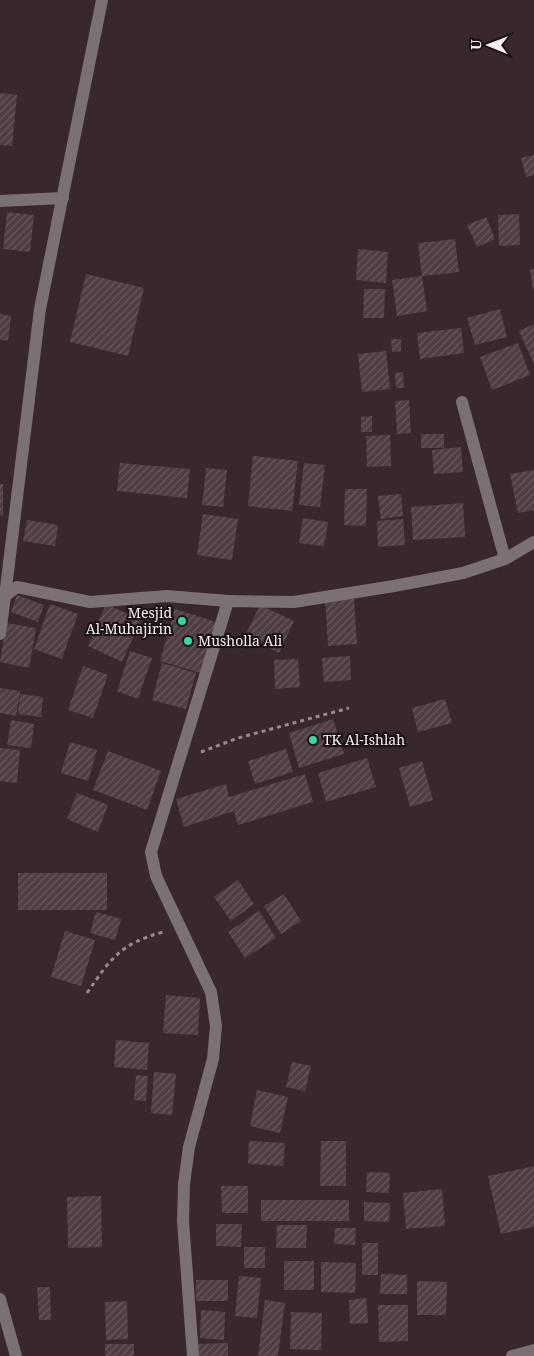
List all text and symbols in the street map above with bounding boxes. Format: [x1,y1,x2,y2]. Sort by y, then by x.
north arrow [464,20,514,70]
text: U [466,39,485,50]
place label: Mesjid Al-Muhajirin [86,603,172,638]
marker: Mesjid Al-Muhajirin [176,615,188,627]
place label: Musholla Ali [198,631,283,650]
marker: Musholla Ali [182,635,194,647]
place label: TK Al-Ishlah [323,730,405,749]
marker: TK Al-Ishlah [307,734,319,746]

